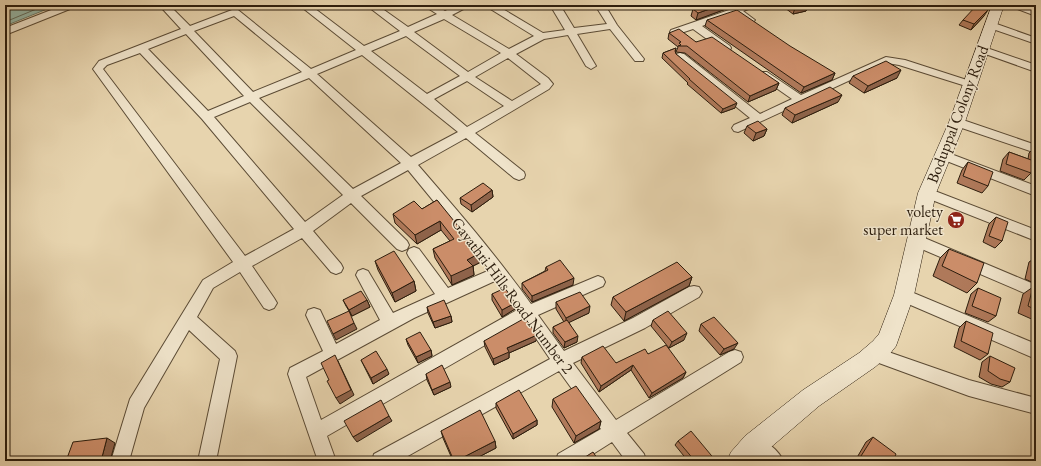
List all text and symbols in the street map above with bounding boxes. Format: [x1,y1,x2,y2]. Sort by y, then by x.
street label: Boduppal Colony Road [922,41,994,186]
place label: volety super market [863,201,944,240]
supermarket icon: volety super market [946,210,966,230]
street label: Gayathri Hills Road Number 2 [447,213,579,378]

